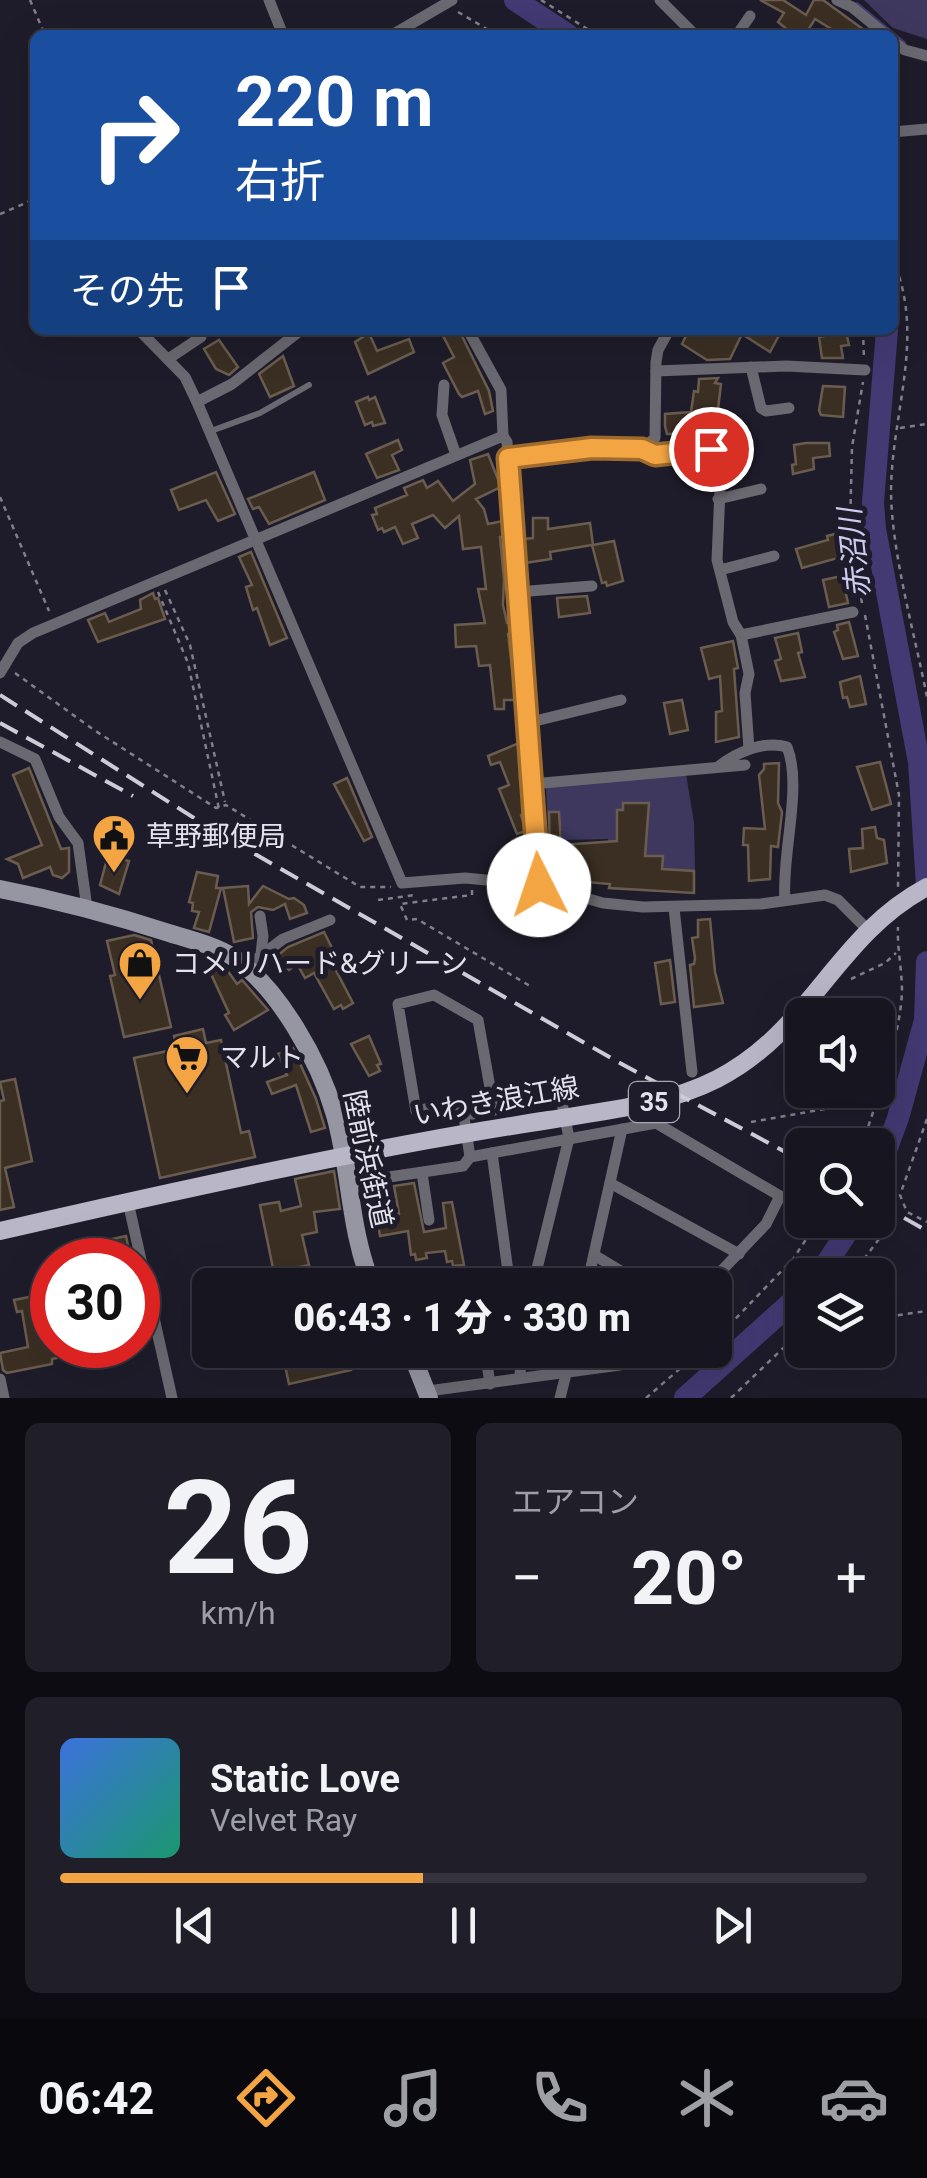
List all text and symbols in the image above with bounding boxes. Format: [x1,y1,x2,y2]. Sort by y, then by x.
text: 220 m [235,61,434,143]
icon: right [70,70,200,200]
text: 右折 [235,155,325,208]
icon: arrive [204,260,259,315]
text: その先 [70,269,184,313]
pin [669,407,754,492]
icon: arrive [684,422,739,477]
water label: 赤沼川 [832,503,876,600]
public building icon: 草野郵便局 [91,813,137,874]
place label: 草野郵便局 [146,820,286,853]
position arrow [487,833,591,937]
shop icon: コメリハード&グリーン [117,940,163,1001]
place label: コメリハード&グリーン [172,947,468,980]
map controls [785,998,895,1368]
button: sound [785,998,895,1108]
supermarket icon: マルト [164,1034,210,1095]
place label: マルト [220,1041,304,1074]
street label: いわき浪江線 [410,1070,582,1132]
road number: 35 [629,1082,679,1122]
street label: 陸前浜街道 [337,1087,399,1231]
button: search [785,1128,895,1238]
speed limit sign: 30 [30,1238,160,1368]
button: layers [785,1258,895,1368]
text: 06:43 · 1 分 · 330 m [293,1296,631,1340]
text: 26 [163,1452,313,1605]
text: エアコン [511,1483,639,1521]
text: 20° [631,1534,747,1622]
text: − [511,1546,542,1610]
text: + [836,1546,867,1610]
text: km/h [200,1594,276,1632]
text: Static Love [210,1757,400,1801]
text: Velvet Ray [210,1801,357,1839]
icon: previous [167,1898,222,1953]
icon: pause [436,1898,491,1953]
icon: next [705,1898,760,1953]
icon: directions [231,2063,301,2133]
icon: music [378,2063,448,2133]
icon: phone [525,2063,595,2133]
icon: climate [672,2063,742,2133]
icon: car [819,2063,889,2133]
text: 06:42 [38,2072,154,2125]

